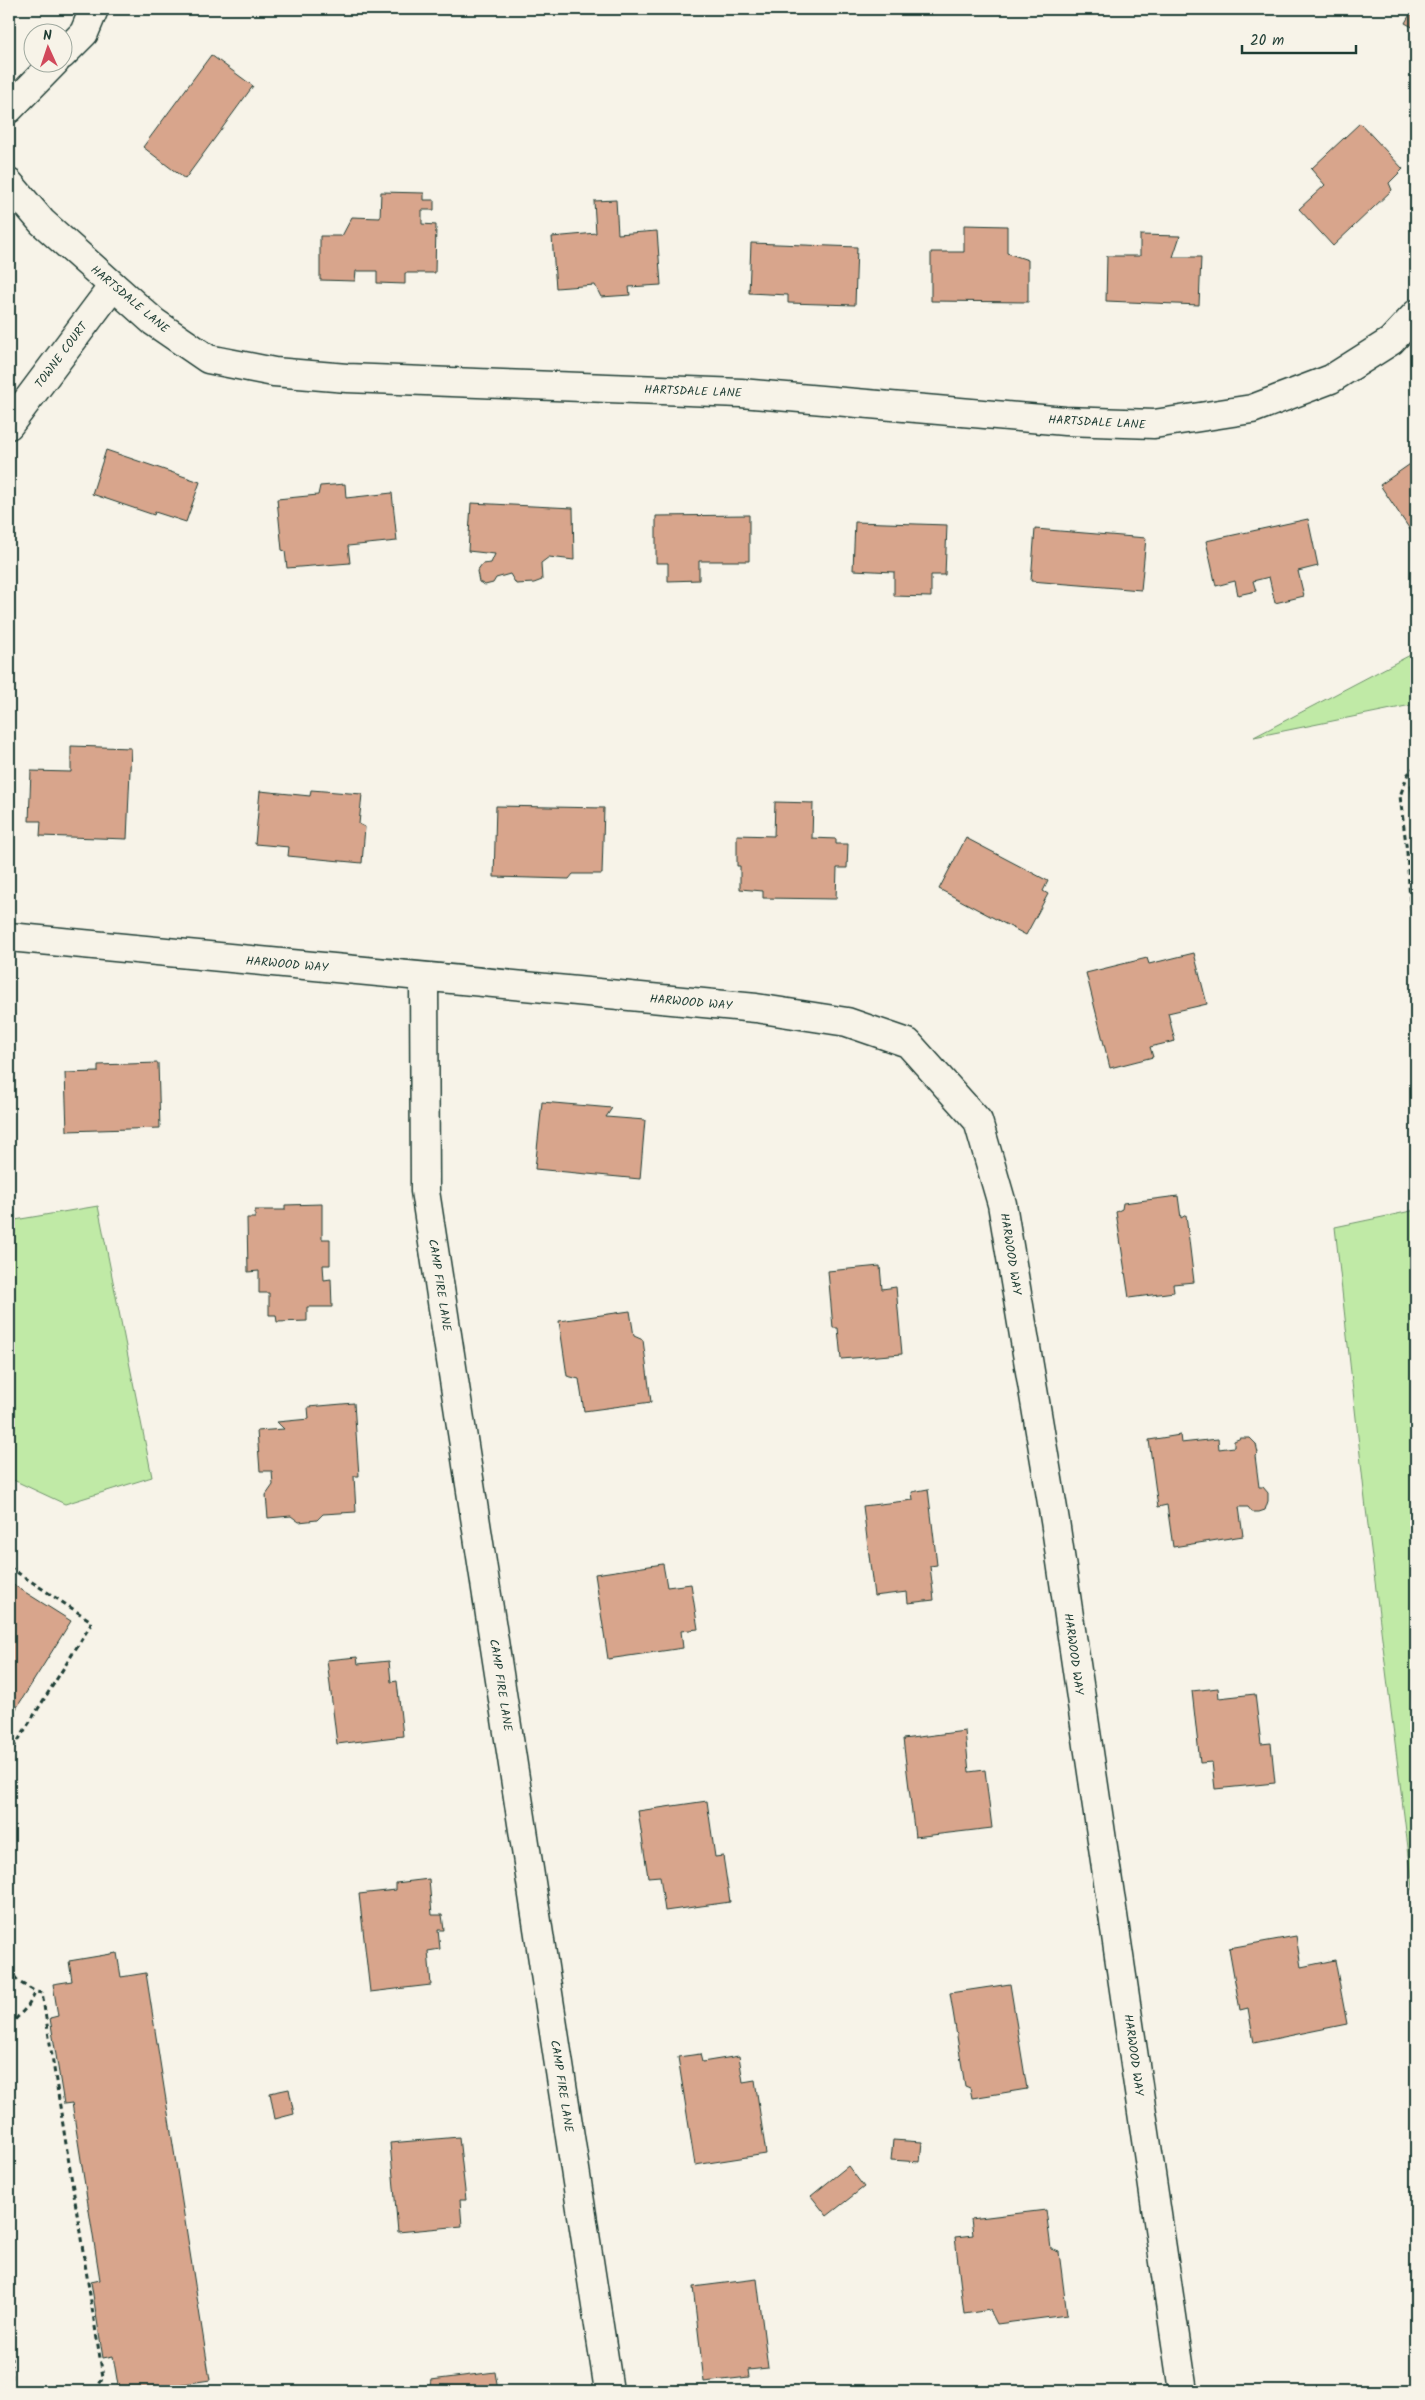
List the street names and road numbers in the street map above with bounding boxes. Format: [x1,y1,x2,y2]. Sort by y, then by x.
street label: HARTSDALE LANE [86,261,174,339]
street label: TOWNE COURT [30,317,93,392]
street label: HARTSDALE LANE [644,380,743,403]
street label: HARTSDALE LANE [1048,410,1147,435]
street label: HARWOOD WAY [245,951,330,978]
street label: HARWOOD WAY [649,989,734,1016]
street label: HARWOOD WAY [995,1212,1027,1297]
street label: CAMP FIRE LANE [423,1238,456,1334]
street label: HARWOOD WAY [1058,1612,1089,1697]
street label: CAMP FIRE LANE [484,1638,517,1734]
street label: HARWOOD WAY [1118,2013,1149,2098]
street label: CAMP FIRE LANE [545,2039,578,2135]

